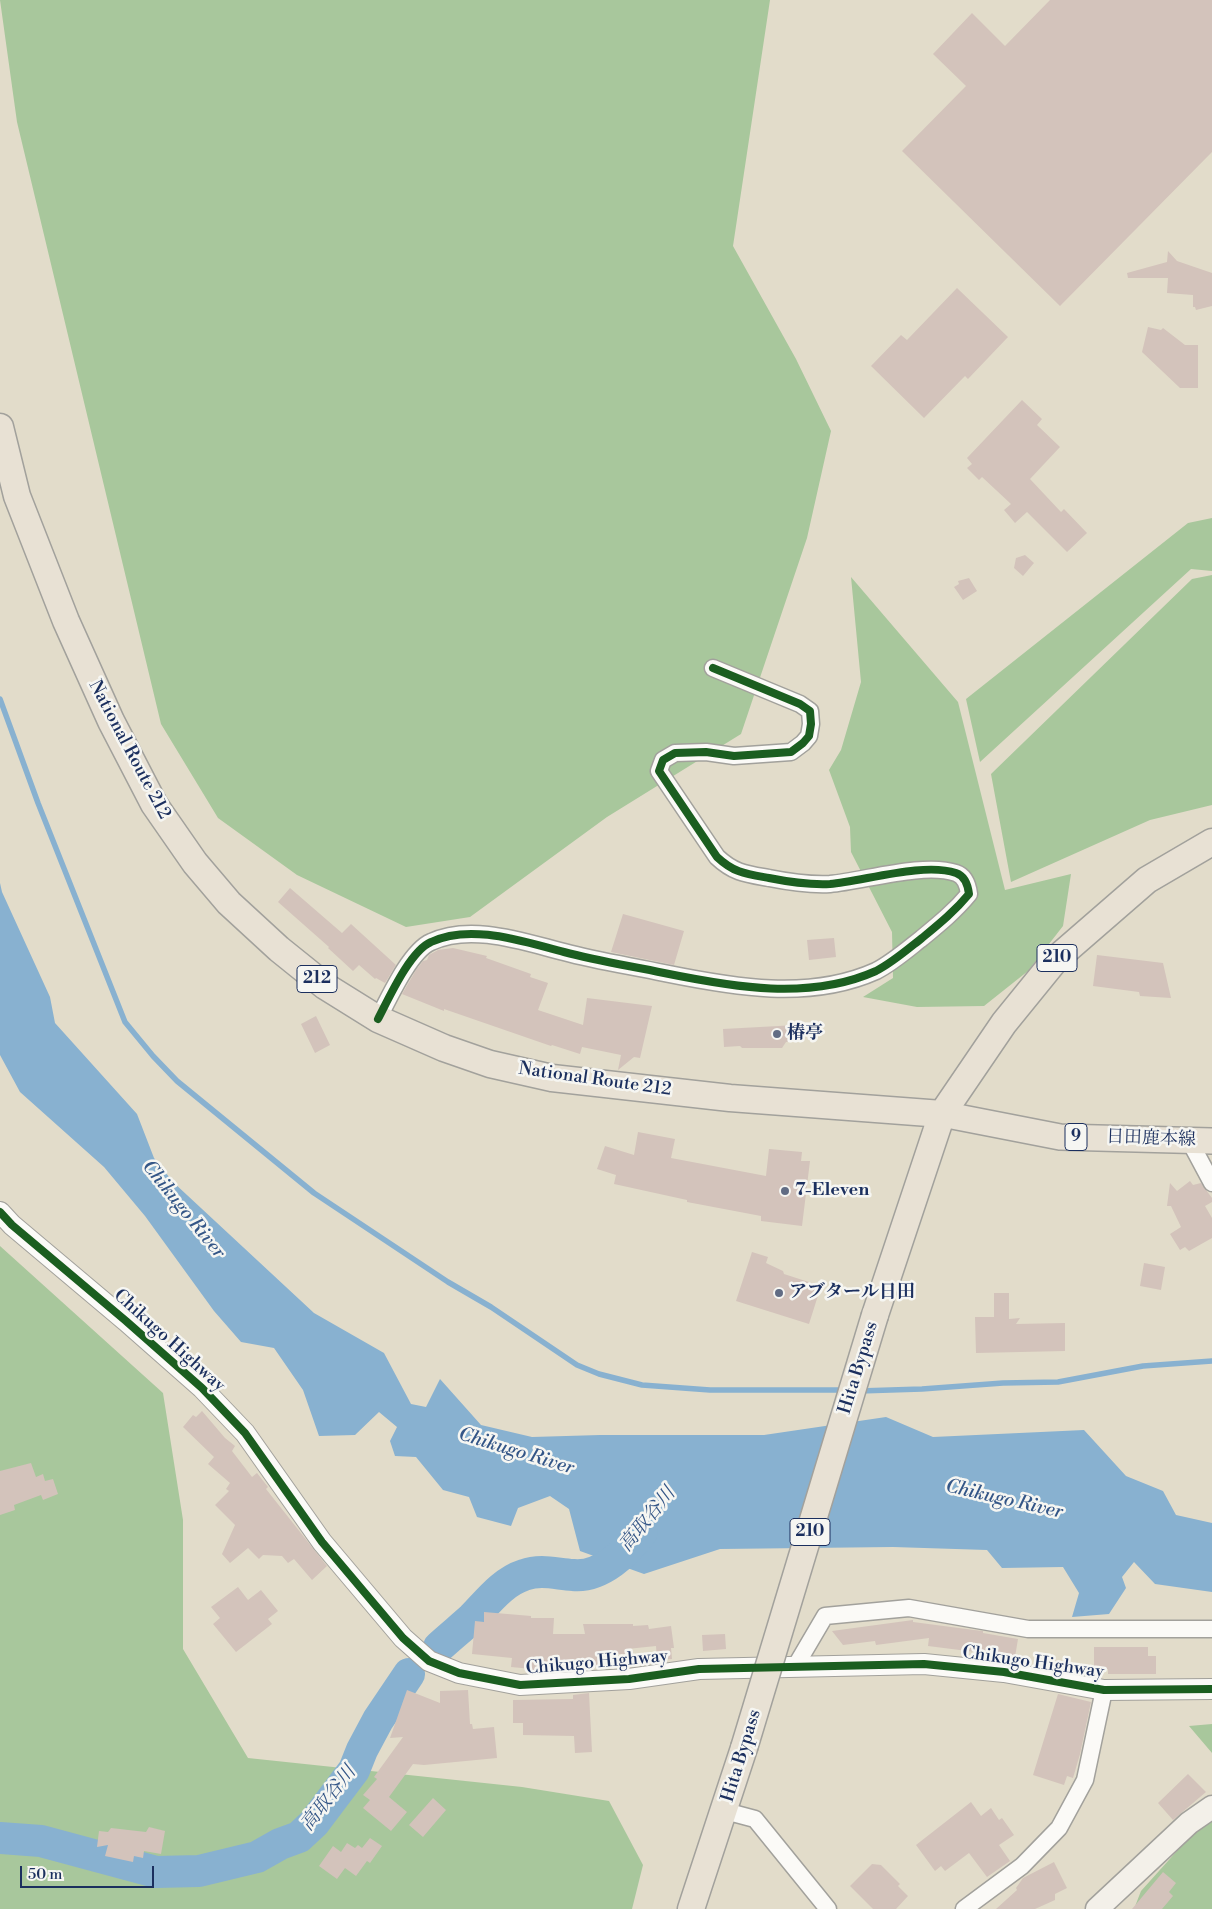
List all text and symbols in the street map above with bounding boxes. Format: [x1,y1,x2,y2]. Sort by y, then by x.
street label: National Route 212 [83,677,175,823]
road number: 210 [1037,944,1077,971]
road number: 212 [297,966,337,992]
place label: 椿亭 [787,1023,823,1045]
marker: 椿亭 [771,1028,783,1040]
street label: National Route 212 [517,1059,673,1101]
road number: 9 [1065,1124,1087,1150]
street label: 日田鹿本線 [1106,1127,1196,1151]
water label: Chikugo River [136,1156,230,1264]
place label: 7-Eleven [795,1180,869,1202]
marker: 7-Eleven [779,1185,791,1197]
place label: アブタール日田 [789,1282,915,1304]
street label: Chikugo Highway [109,1285,229,1397]
marker: アブタール日田 [773,1287,785,1299]
street label: Hita Bypass [835,1319,883,1417]
water label: Chikugo River [455,1424,577,1480]
water label: Chikugo River [943,1475,1065,1525]
water label: 高取谷川 [615,1483,681,1557]
road number: 210 [790,1518,830,1545]
street label: Chikugo Highway [961,1642,1105,1684]
street label: Chikugo Highway [525,1646,669,1680]
street label: Hita Bypass [718,1707,766,1805]
water label: 高取谷川 [297,1762,361,1836]
scale bar [22,1856,156,1888]
text: 50 m [28,1865,62,1884]

